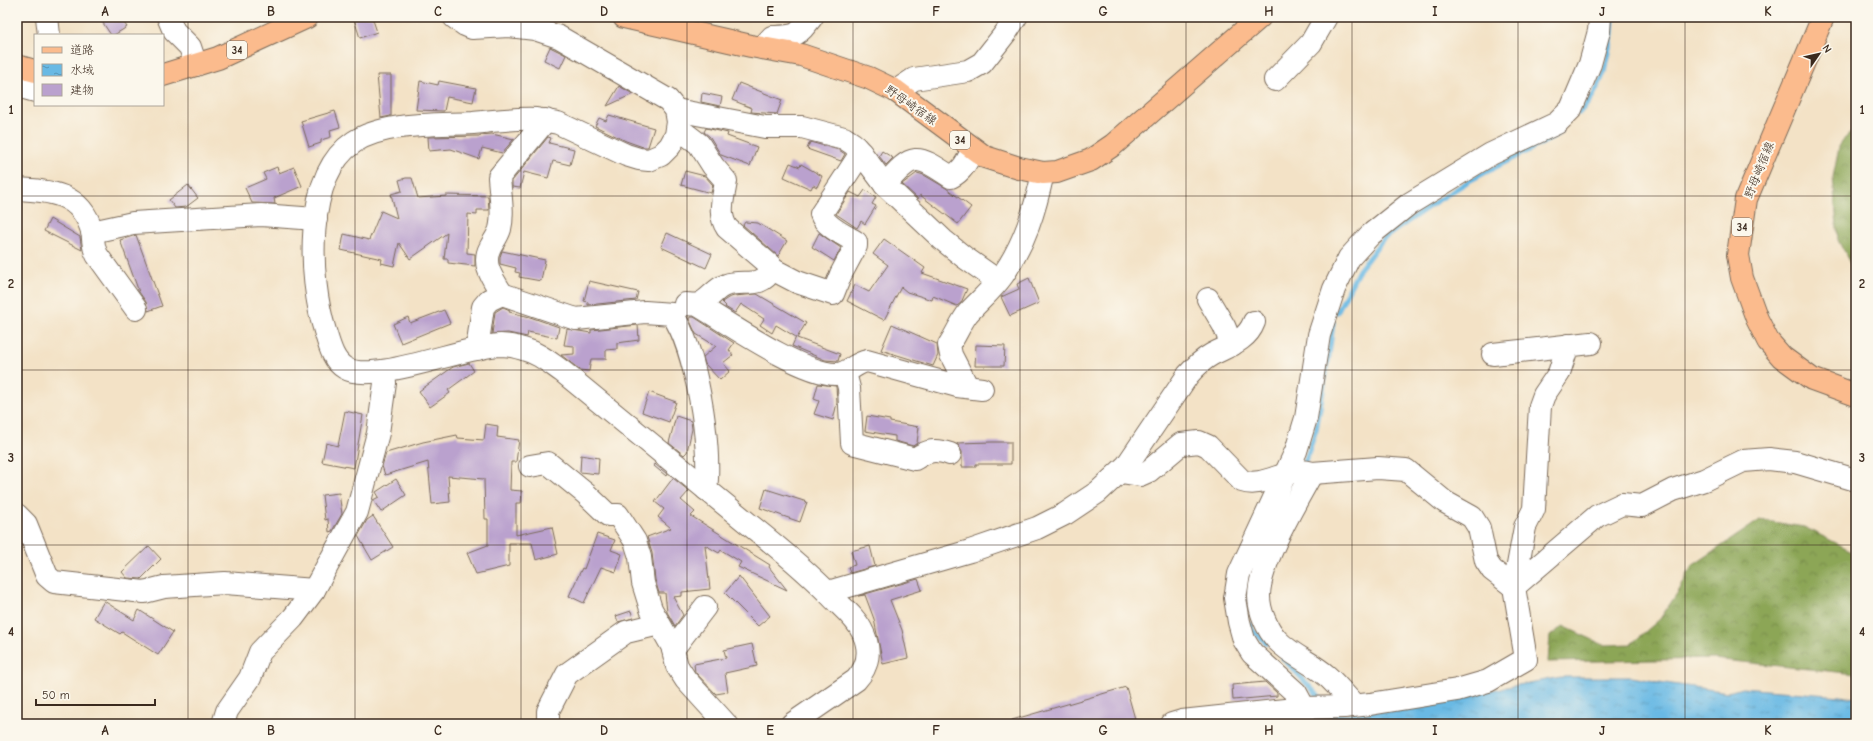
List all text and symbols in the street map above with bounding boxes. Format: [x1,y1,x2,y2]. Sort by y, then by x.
text: A [101,4,109,19]
text: B [267,4,275,19]
text: C [434,4,442,19]
text: D [600,4,608,19]
text: E [766,4,774,19]
text: F [932,4,940,19]
text: G [1098,4,1108,19]
text: H [1264,4,1274,19]
text: I [1432,4,1438,19]
text: J [1599,4,1605,19]
text: K [1764,4,1772,19]
legend [34,34,164,106]
north arrow [1799,34,1839,74]
road number: 34 [227,41,247,59]
text: N [1819,42,1834,55]
text: 道路 [70,43,94,57]
text: 水域 [70,63,94,77]
street label: 野母崎宿線 [882,82,940,128]
text: 建物 [70,83,94,97]
text: 1 [8,102,14,117]
text: 1 [1859,102,1865,117]
road number: 34 [950,131,970,149]
street label: 野母崎宿線 [1741,140,1777,200]
road number: 34 [1732,218,1752,236]
text: 2 [8,276,14,291]
text: 2 [1859,276,1865,291]
text: 3 [8,450,14,465]
text: 3 [1859,450,1865,465]
text: 4 [8,624,14,639]
text: 4 [1859,624,1865,639]
scale bar [36,681,155,707]
text: 50 m [42,688,70,702]
text: A [101,723,109,738]
text: B [267,723,275,738]
text: C [434,723,442,738]
text: D [600,723,608,738]
text: E [766,723,774,738]
text: F [932,723,940,738]
text: G [1098,723,1108,738]
text: H [1264,723,1274,738]
text: I [1432,723,1438,738]
text: J [1599,723,1605,738]
text: K [1764,723,1772,738]

